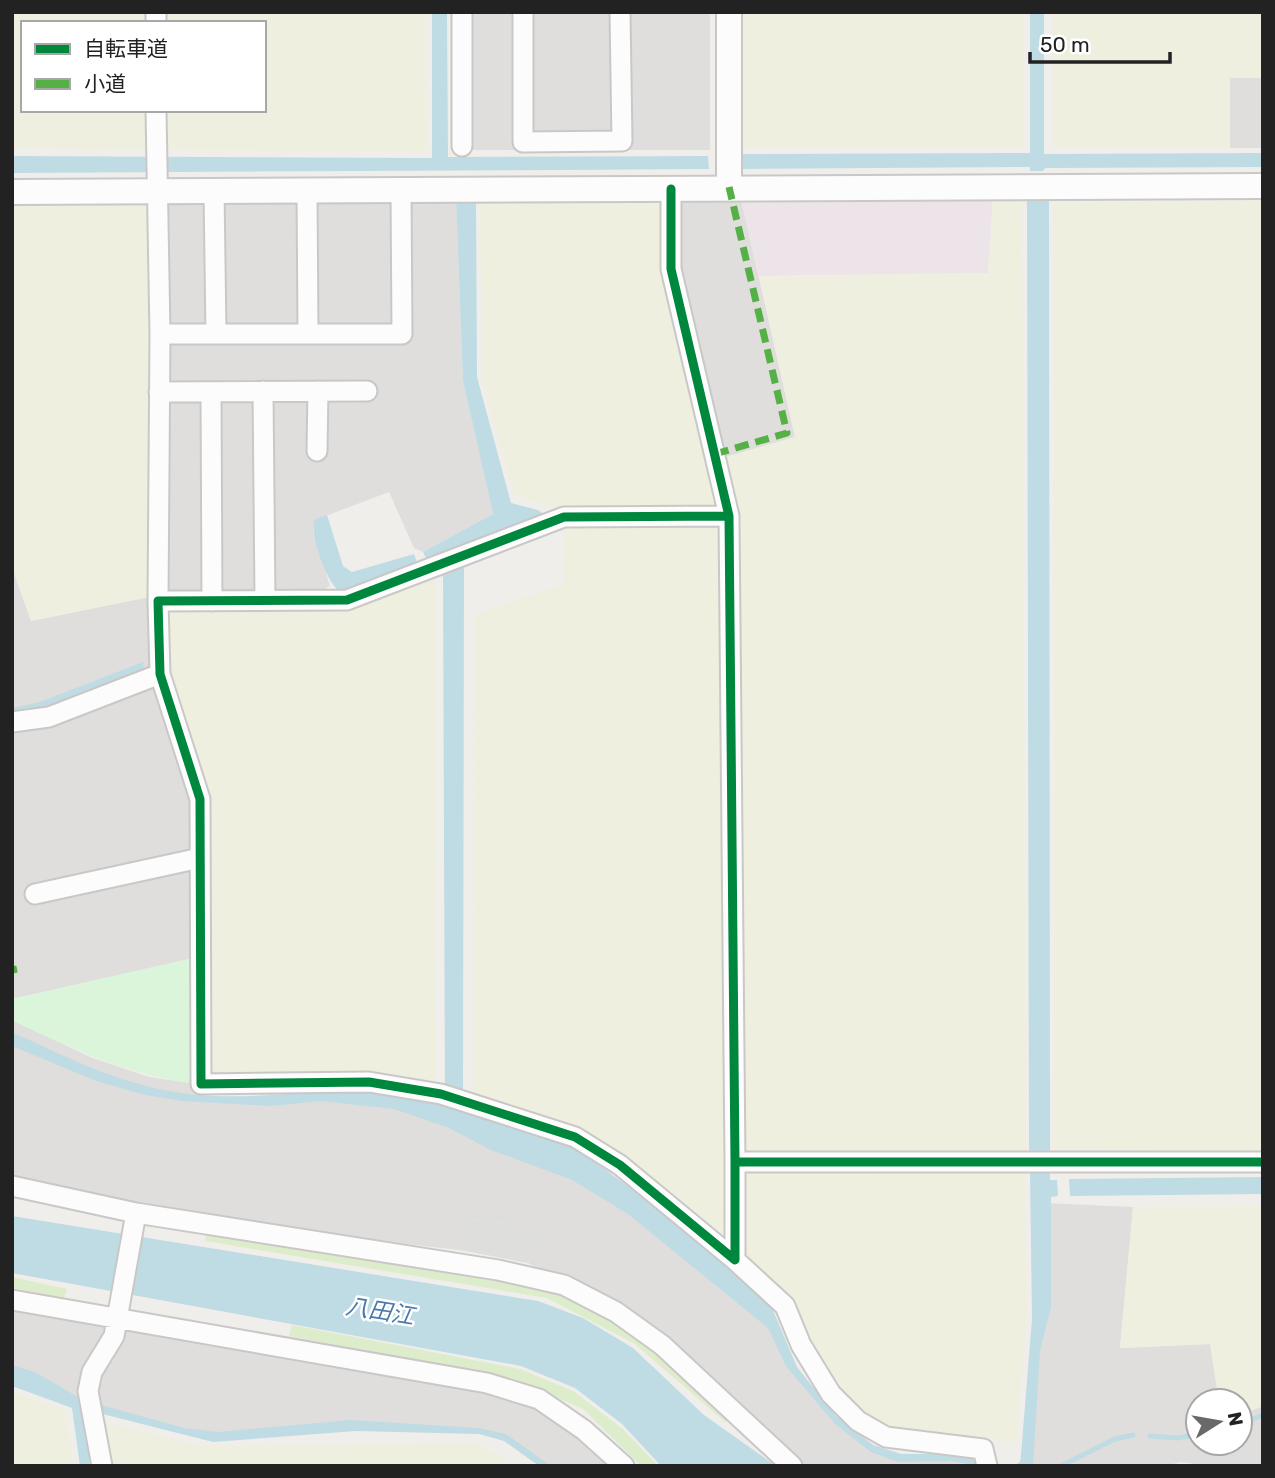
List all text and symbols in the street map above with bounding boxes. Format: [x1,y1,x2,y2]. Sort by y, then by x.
legend [21,21,266,112]
scale bar [1030,21,1170,65]
text: 50 m [1040,32,1090,57]
text: 自転車道 [84,36,168,61]
text: 小道 [84,71,126,96]
water label: 八田江 [344,1292,419,1331]
north arrow [1184,1387,1254,1457]
text: N [1223,1410,1248,1428]

